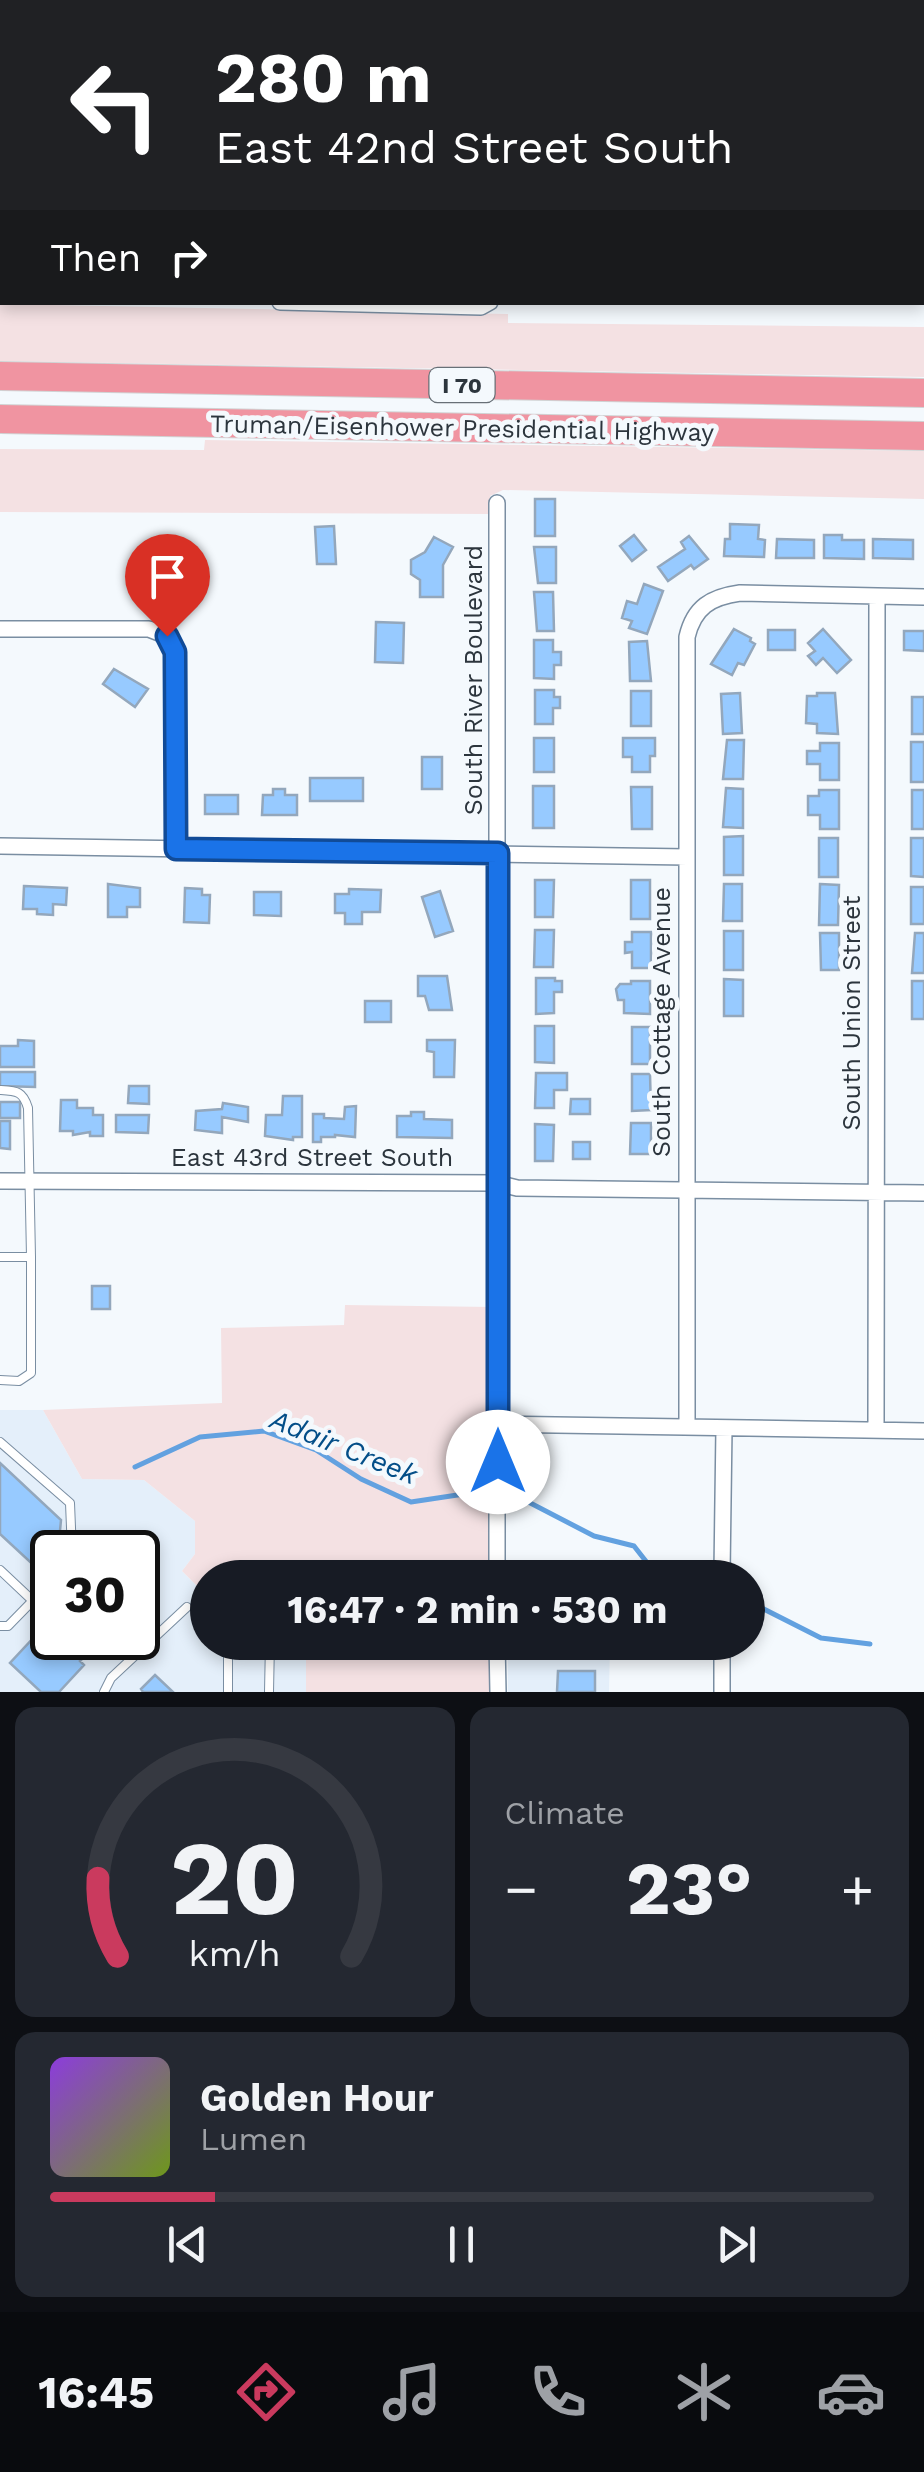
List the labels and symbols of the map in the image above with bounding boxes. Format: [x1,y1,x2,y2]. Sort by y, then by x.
road number: I 70 [430,368,494,402]
street label: Truman/Eisenhower Presidential Highway [210,409,714,447]
pin [125,534,210,637]
street label: South River Boulevard [459,545,488,815]
street label: South Cottage Avenue [647,887,676,1157]
street label: South Union Street [837,895,866,1130]
street label: East 43rd Street South [171,1143,453,1172]
water label: Adair Creek [265,1402,423,1492]
position arrow [446,1410,550,1514]
speed limit sign: 30 [30,1530,160,1660]

